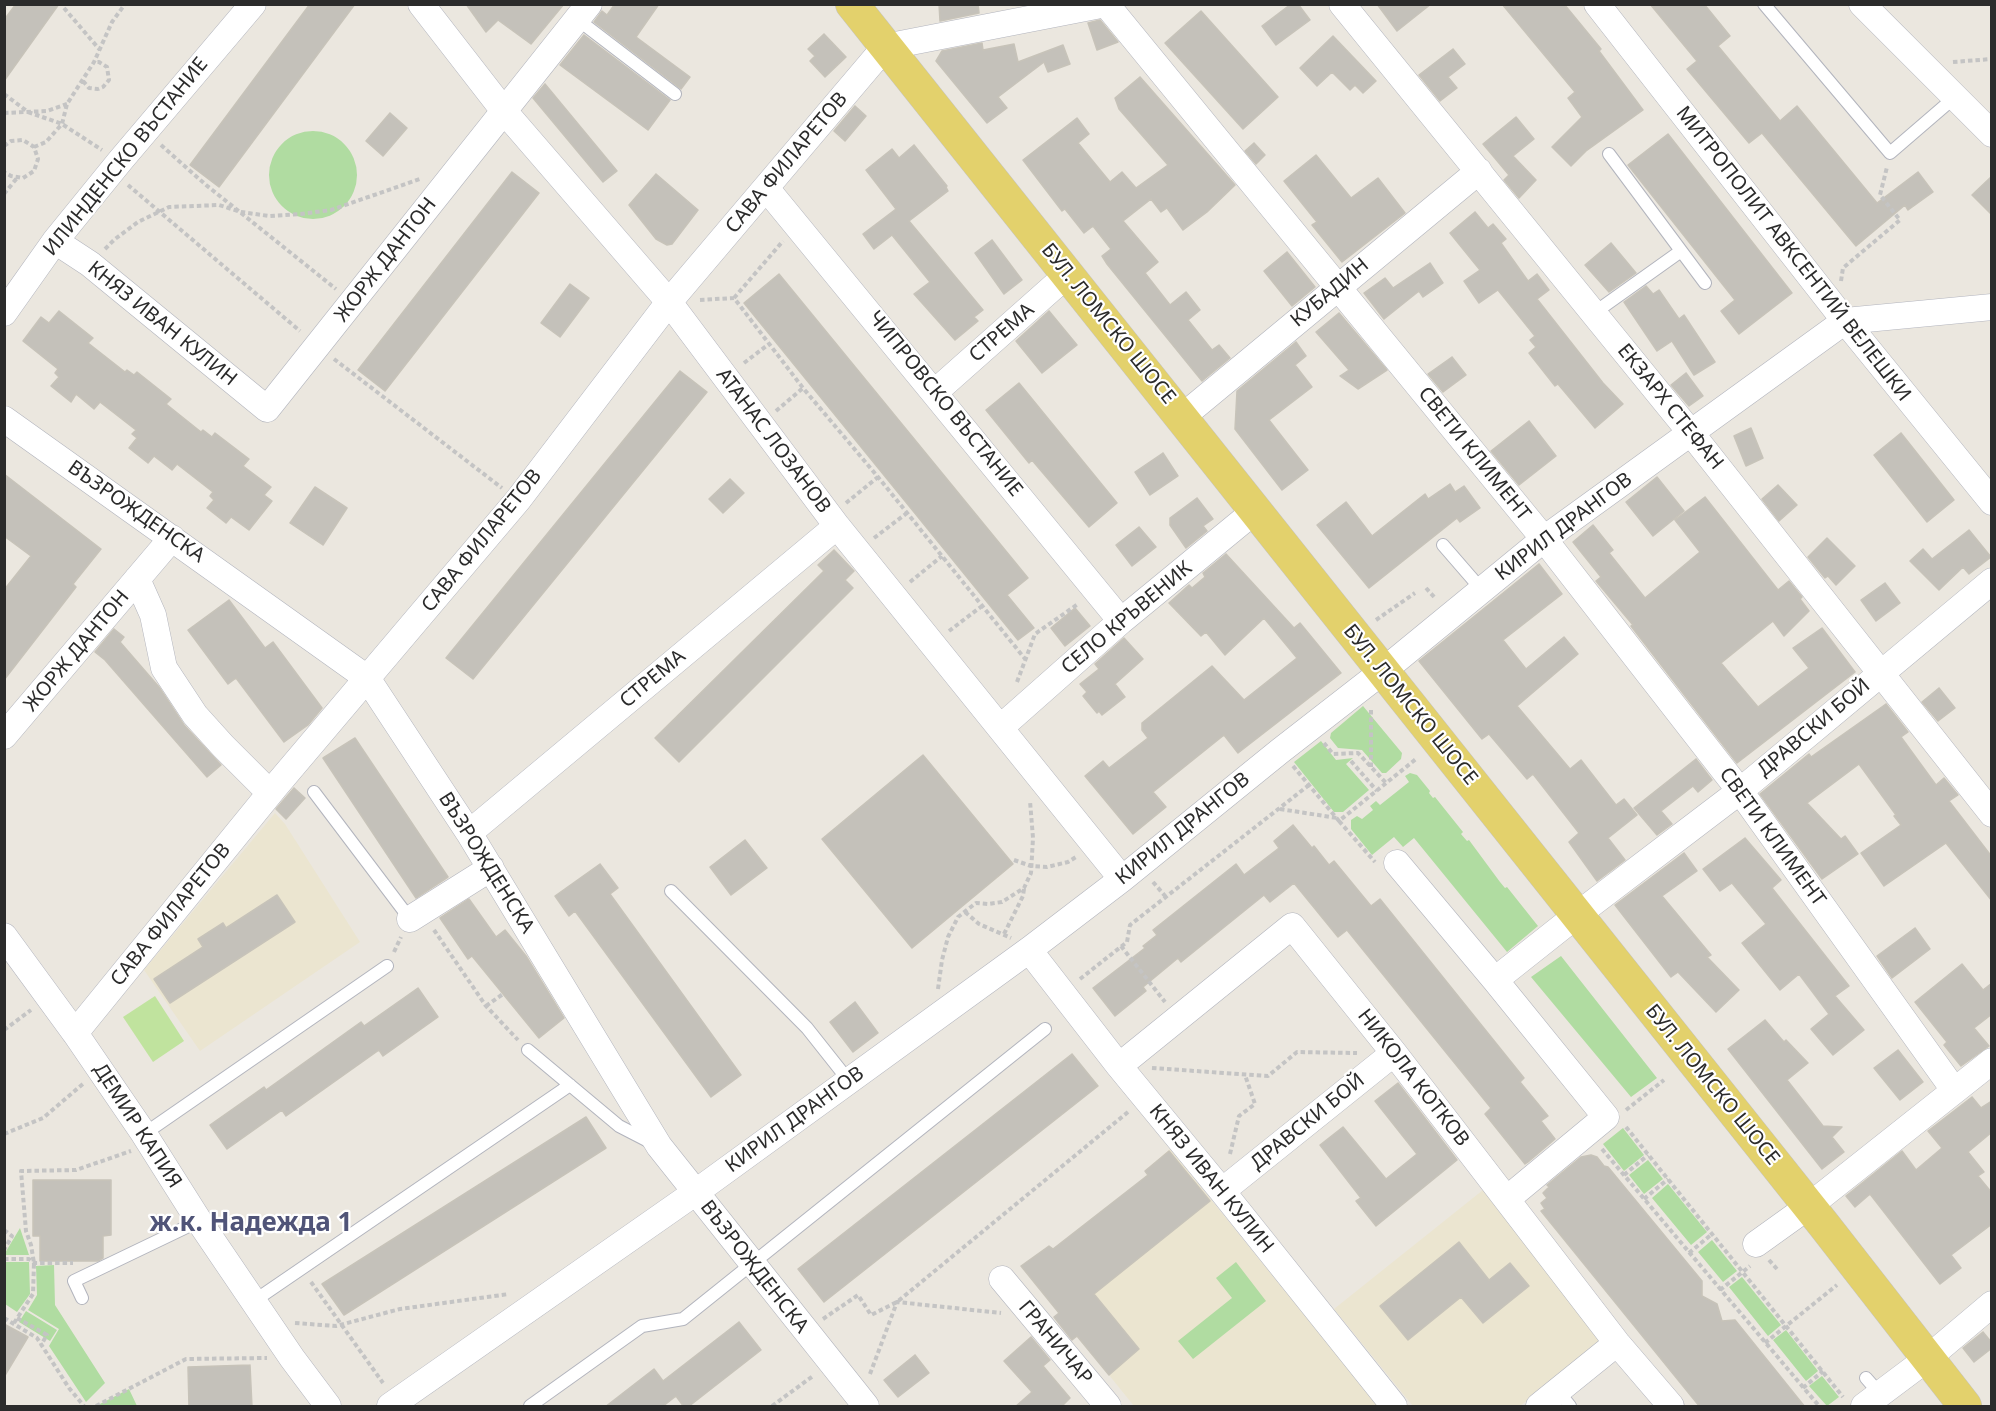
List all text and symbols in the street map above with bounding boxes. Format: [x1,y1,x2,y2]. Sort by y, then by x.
street label: ИЛИНДЕНСКО ВЪСТАНИЕ [39,53,213,261]
street label: САВА ФИЛАРЕТОВ [721,88,853,238]
street label: МИТРОПОЛИТ АВКСЕНТИЙ ВЕЛЕШКИ [1670,102,1916,406]
street label: ЖОРЖ ДАНТОН [330,193,442,327]
street label: БУЛ. ЛОМСКО ШОСЕ [1036,239,1180,409]
street label: КУБАДИН [1286,253,1374,333]
street label: КНЯЗ ИВАН КУЛИН [83,257,241,391]
street label: СТРЕМА [965,298,1039,368]
street label: ЧИПРОВСКО ВЪСТАНИЕ [863,306,1027,502]
street label: ЕКЗАРХ СТЕФАН [1612,339,1728,475]
street label: АТАНАС ЛОЗАНОВ [711,364,835,518]
street label: СВЕТИ КЛИМЕНТ [1413,382,1535,526]
street label: ВЪЗРОЖДЕНСКА [63,456,209,568]
street label: САВА ФИЛАРЕТОВ [417,465,547,617]
street label: КИРИЛ ДРАНГОВ [1491,468,1637,586]
street label: СЕЛО КРЪВЕНИК [1057,556,1197,680]
street label: ЖОРЖ ДАНТОН [19,585,135,717]
street label: БУЛ. ЛОМСКО ШОСЕ [1338,620,1482,790]
street label: СТРЕМА [615,645,691,713]
street label: ДРАВСКИ БОЙ [1753,674,1875,782]
street label: СВЕТИ КЛИМЕНТ [1714,763,1830,911]
street label: КИРИЛ ДРАНГОВ [1111,768,1255,890]
street label: ВЪЗРОЖДЕНСКА [433,788,539,938]
street label: САВА ФИЛАРЕТОВ [106,839,236,991]
street label: БУЛ. ЛОМСКО ШОСЕ [1640,1000,1784,1170]
street label: НИКОЛА КОТКОВ [1352,1005,1474,1151]
street label: ДЕМИР КАПИЯ [88,1059,186,1193]
street label: КИРИЛ ДРАНГОВ [721,1062,869,1178]
street label: ДРАВСКИ БОЙ [1246,1069,1370,1175]
street label: КНЯЗ ИВАН КУЛИН [1144,1100,1278,1258]
street label: ВЪЗРОЖДЕНСКА [695,1196,813,1338]
district label: ж.к. Надежда 1 [150,1208,352,1240]
street label: ГРАНИЧАР [1013,1296,1097,1390]

